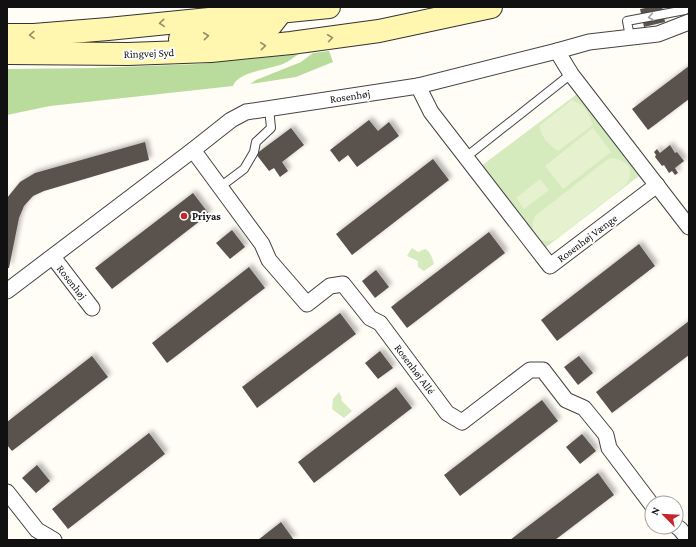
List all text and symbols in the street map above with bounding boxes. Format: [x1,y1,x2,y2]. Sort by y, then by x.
one-way arrow [648,12,654,20]
one-way arrow [159,19,165,28]
one-way arrow [29,30,35,39]
one-way arrow [203,31,209,40]
one-way arrow [327,34,333,43]
one-way arrow [260,42,266,51]
street label: Ringvej Syd [124,46,175,61]
street label: Rosenhøj [329,87,371,106]
place label: Priyas [192,210,221,222]
marker: Priyas [179,211,189,221]
street label: Rosenhøj Vænge [555,211,620,265]
street label: Rosenhøj [54,262,89,303]
street label: Rosenhøj Allé [392,342,438,397]
north arrow [644,495,684,535]
text: N [648,505,662,517]

